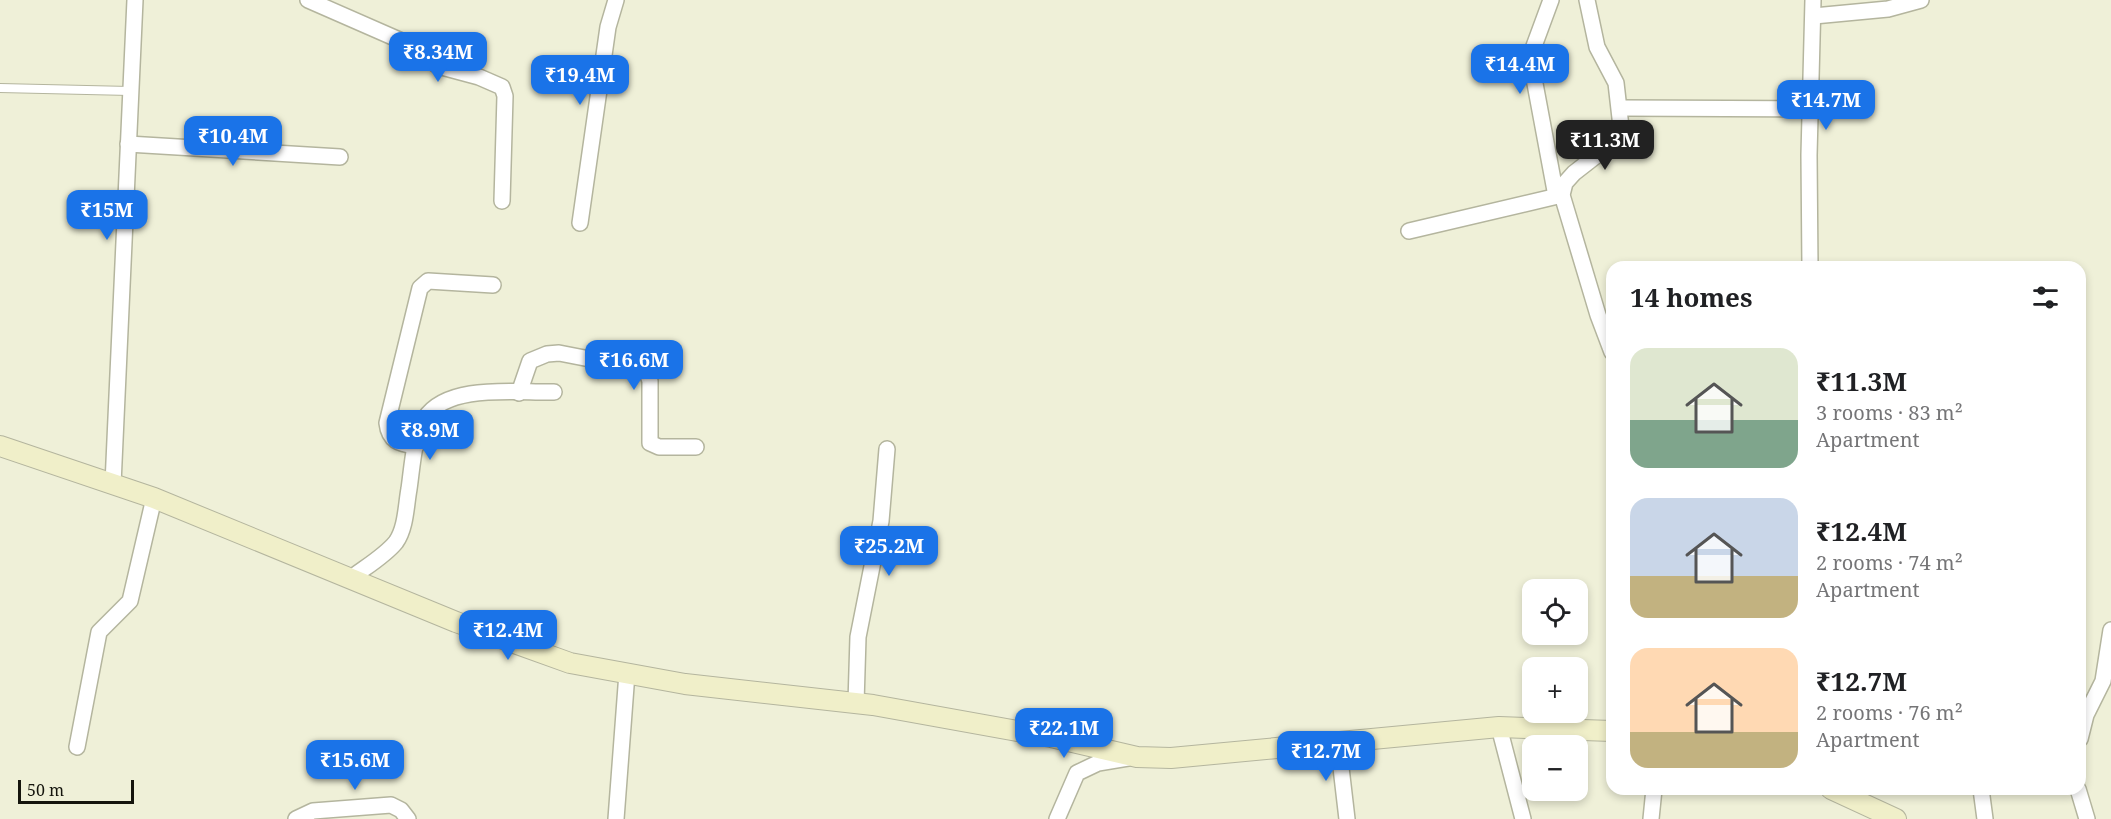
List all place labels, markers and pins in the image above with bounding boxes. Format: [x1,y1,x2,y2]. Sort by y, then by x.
pin: ₹8.34M [389,32,487,83]
pin: ₹14.4M [1471,44,1569,95]
pin: ₹19.4M [531,55,629,106]
pin: ₹14.7M [1777,80,1875,131]
pin: ₹10.4M [184,116,282,167]
pin: ₹11.3M [1556,120,1654,171]
pin: ₹15M [71,190,143,241]
pin: ₹16.6M [585,340,683,391]
pin: ₹8.9M [388,410,472,461]
pin: ₹25.2M [840,526,938,577]
pin: ₹12.4M [459,610,557,661]
pin: ₹22.1M [1015,708,1113,759]
pin: ₹12.7M [1277,731,1375,782]
pin: ₹15.6M [306,740,404,791]

